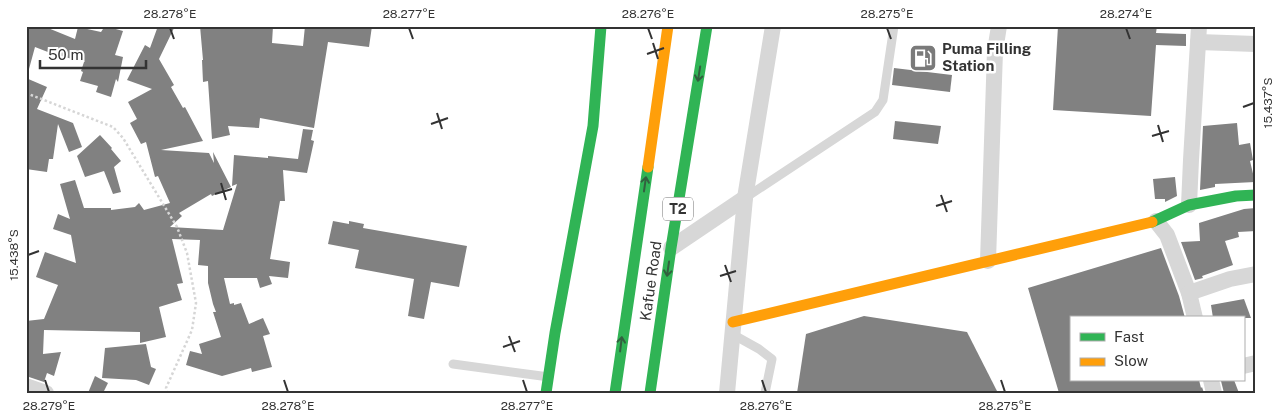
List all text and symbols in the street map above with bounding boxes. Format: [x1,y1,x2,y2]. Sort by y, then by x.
text: 28.278°E [144,7,196,21]
text: 28.277°E [383,7,435,21]
text: 28.276°E [622,7,674,21]
text: 28.275°E [861,7,913,21]
text: 28.274°E [1100,7,1152,21]
scale bar [40,38,146,70]
place label: Puma Filling Station [942,40,1032,74]
fuel station icon: Puma Filling Station [908,43,938,73]
text: 50 m [48,46,83,63]
one-way arrow [694,66,704,82]
text: 15.437°S [1261,78,1275,128]
one-way arrow [640,176,650,192]
road number: T2 [663,198,693,220]
text: 15.438°S [7,229,21,281]
street label: Kafue Road [636,240,665,322]
one-way arrow [663,261,673,277]
legend [1070,316,1244,382]
text: Fast [1114,328,1144,345]
one-way arrow [616,337,626,353]
text: Slow [1114,352,1149,369]
text: 28.279°E [23,399,75,413]
text: 28.278°E [262,399,314,413]
text: 28.277°E [501,399,553,413]
text: 28.276°E [740,399,792,413]
text: 28.275°E [979,399,1031,413]

